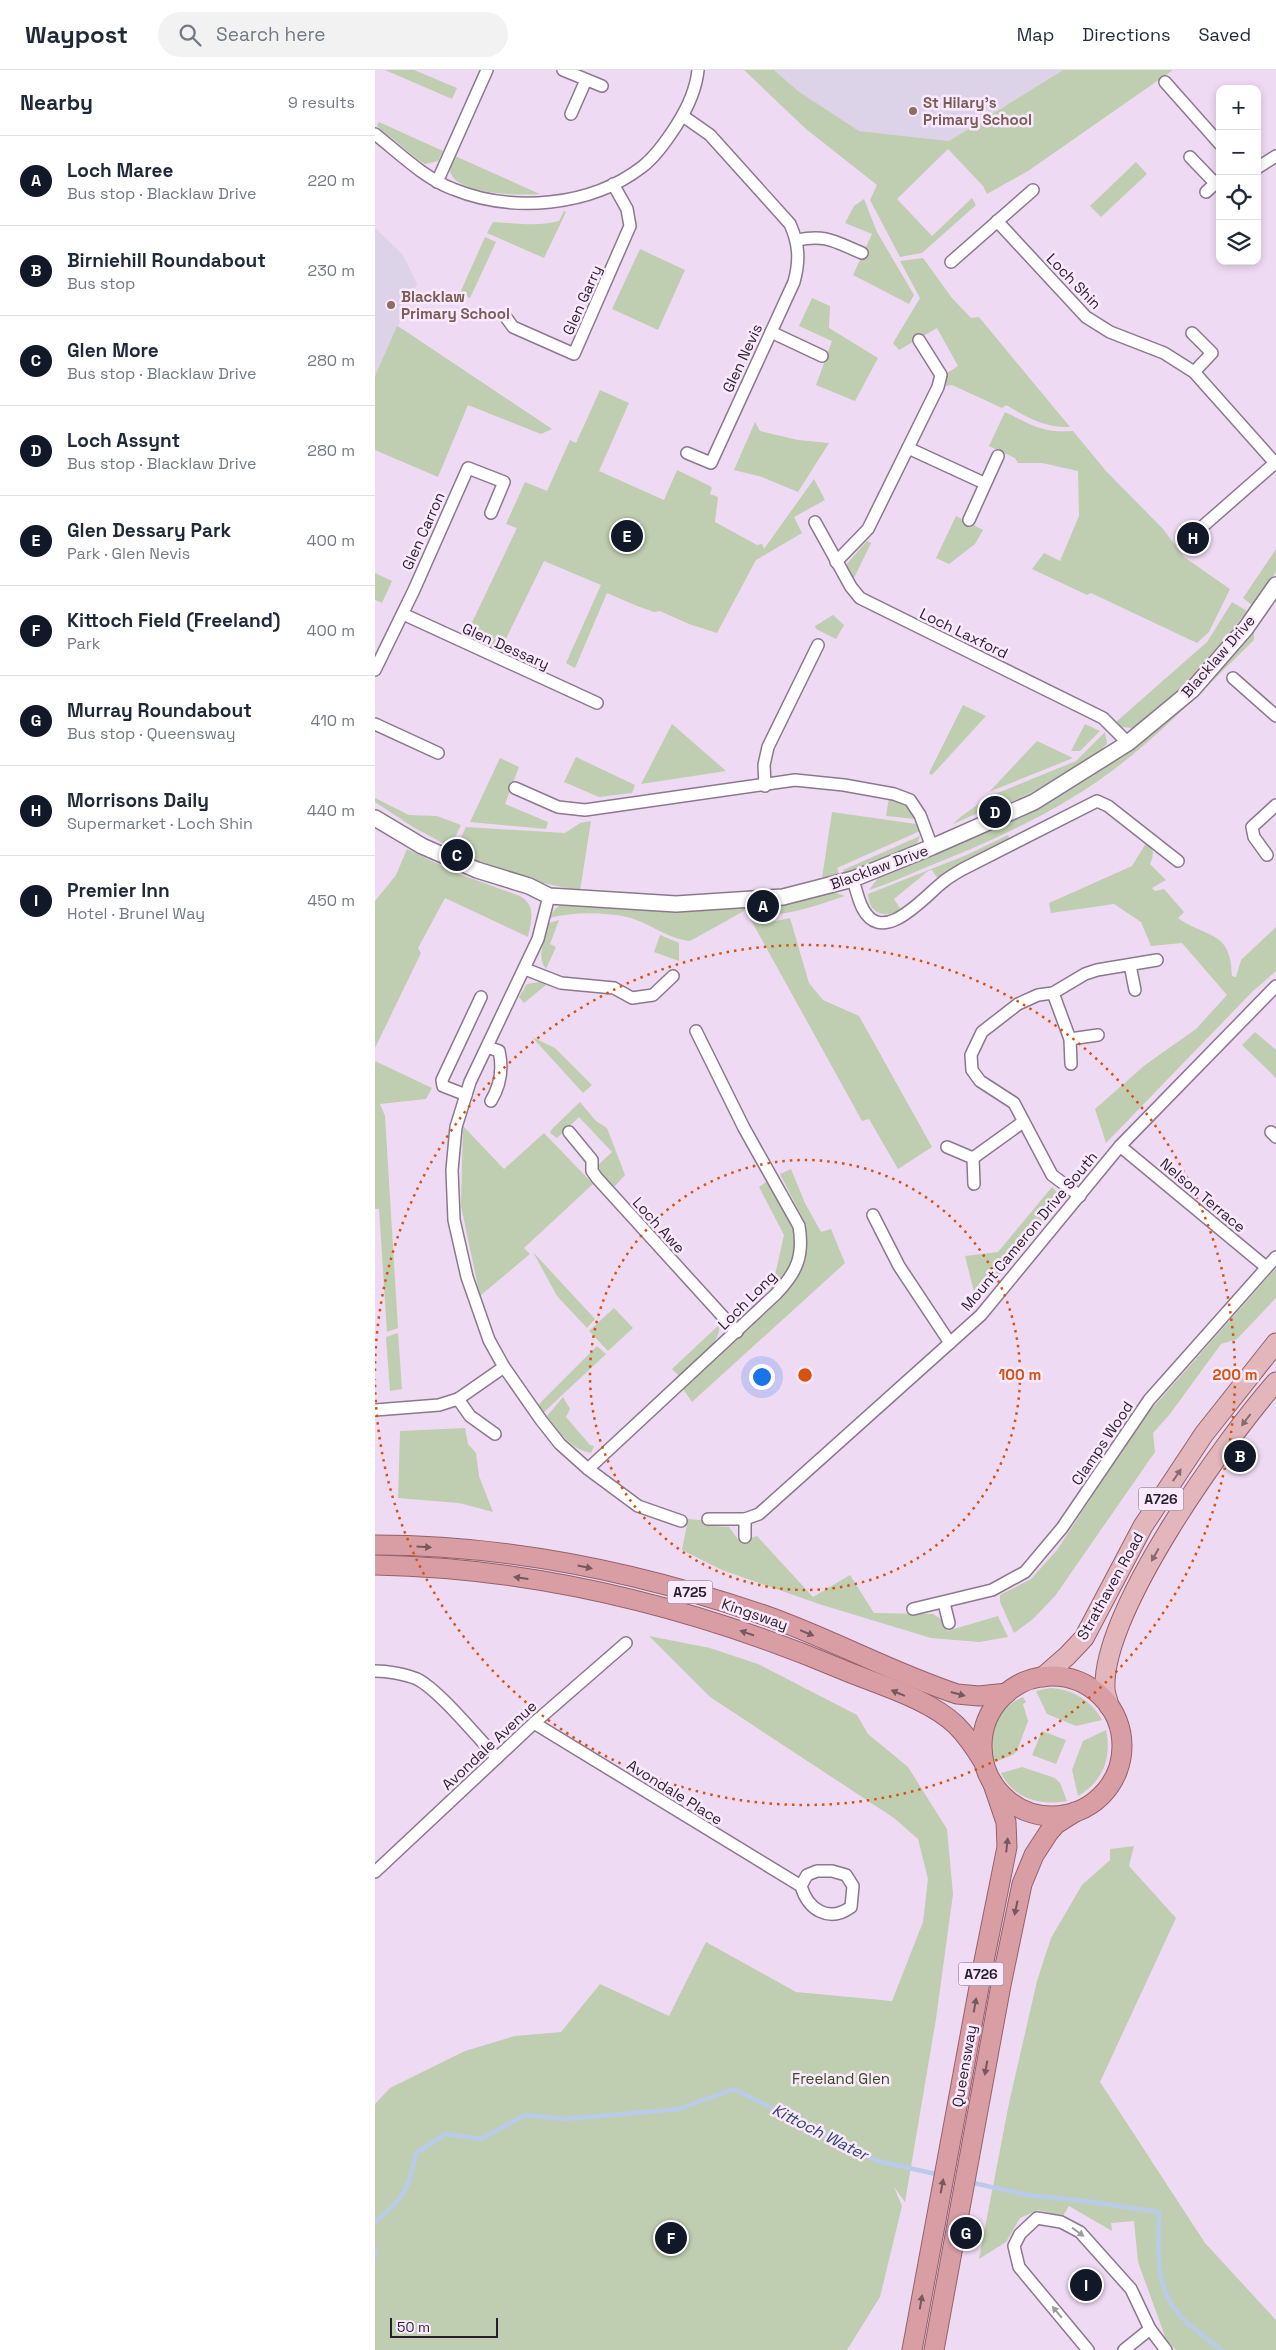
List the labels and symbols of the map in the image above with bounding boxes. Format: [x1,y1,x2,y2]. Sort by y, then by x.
place label: St Hilary's Primary School [923,93,1032,129]
marker: St Hilary's Primary School [907,105,919,117]
street label: Loch Shin [1043,249,1105,313]
street label: Glen Garry [558,262,606,338]
place label: Blacklaw Primary School [401,287,510,323]
marker: Blacklaw Primary School [385,299,397,311]
street label: Glen Nevis [718,321,766,395]
street label: Glen Carron [397,489,449,573]
pin: E [611,517,643,555]
pin: H [1177,519,1209,557]
street label: Loch Laxford [917,603,1011,663]
street label: Blacklaw Drive [1177,611,1259,701]
street label: Glen Dessary [459,618,553,674]
pin: D [979,793,1011,831]
pin: C [441,836,473,874]
street label: Blacklaw Drive [827,840,931,894]
pin: A [747,887,779,925]
street label: Mount Cameron Drive South [957,1147,1101,1315]
street label: Nelson Terrace [1156,1154,1250,1236]
street label: Loch Awe [629,1193,689,1257]
street label: Loch Long [714,1267,780,1333]
your location [749,1364,775,1390]
text: 100 m [999,1365,1041,1384]
text: 200 m [1213,1365,1257,1384]
centre of rings [796,1366,814,1384]
street label: Clamps Wood [1067,1397,1137,1489]
one-way arrow [1241,1413,1251,1427]
pin: B [1224,1437,1256,1475]
one-way arrow [1172,1468,1182,1481]
road number: A726 [1139,1488,1183,1510]
street label: Strathaven Road [1072,1529,1148,1643]
one-way arrow [416,1543,432,1551]
one-way arrow [1151,1548,1160,1561]
one-way arrow [577,1564,593,1572]
one-way arrow [513,1573,529,1581]
road number: A725 [667,1580,713,1604]
street label: Kingsway [719,1594,791,1634]
one-way arrow [739,1629,754,1637]
one-way arrow [800,1629,815,1637]
one-way arrow [891,1688,905,1696]
one-way arrow [951,1690,966,1698]
street label: Avondale Avenue [438,1696,541,1794]
street label: Avondale Place [624,1755,726,1829]
one-way arrow [1003,1837,1011,1853]
one-way arrow [1012,1900,1020,1916]
road number: A726 [959,1962,1003,1986]
one-way arrow [972,1996,980,2012]
street label: Queensway [947,2023,981,2109]
one-way arrow [981,2060,989,2076]
park label: Freeland Glen [792,2069,890,2088]
water label: Kittoch Water [769,2099,873,2166]
one-way arrow [938,2179,946,2194]
pin: G [950,2214,982,2252]
pin: F [655,2219,687,2257]
one-way arrow [1071,2227,1084,2238]
pin: I [1070,2266,1102,2304]
one-way arrow [917,2294,925,2310]
one-way arrow [1051,2306,1062,2319]
scale bar [390,2315,497,2338]

